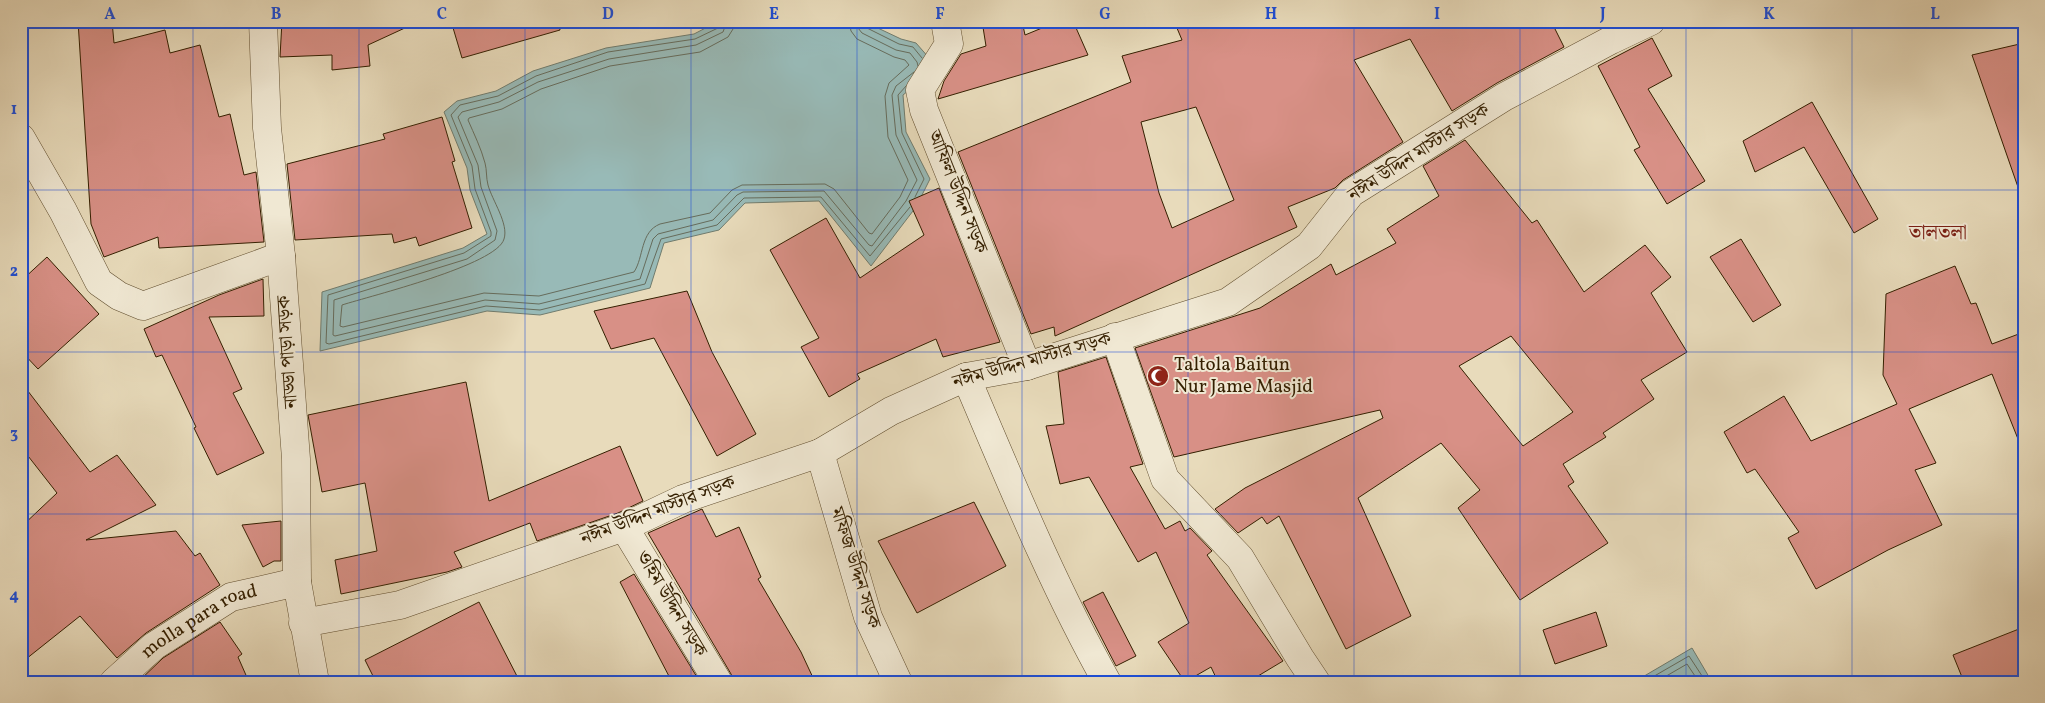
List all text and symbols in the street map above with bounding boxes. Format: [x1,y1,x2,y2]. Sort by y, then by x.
text: A [104,4,116,26]
text: B [271,4,282,26]
text: C [437,4,447,26]
text: D [602,4,614,26]
text: E [769,4,779,26]
text: F [935,4,945,26]
text: G [1099,4,1111,26]
text: H [1265,4,1277,26]
text: I [1434,4,1440,26]
text: J [1599,4,1606,26]
text: K [1763,4,1775,26]
text: L [1930,4,1940,26]
street label: নঈম উদ্দিন মাস্টার সড়ক [1342,97,1495,209]
text: 1 [11,99,17,121]
street label: আফিল উদ্দিন সড়ক [920,126,994,258]
district label: তালতলা [1908,220,1967,248]
text: 2 [10,261,18,283]
street label: নাড্ডা পাড়া সড়ক [271,294,305,410]
street label: নঈম উদ্দিন মাস্টার সড়ক [949,326,1115,396]
place label: Taltola Baitun Nur Jame Masjid [1174,352,1313,400]
mosque icon: Taltola Baitun Nur Jame Masjid [1146,364,1170,388]
text: 3 [10,423,18,445]
street label: নঈম উদ্দিন মাস্টার সড়ক [576,469,740,553]
street label: মফিজ উদ্দিন সড়ক [823,503,887,633]
street label: ওহিম উদ্দিন সড়ক [629,546,713,662]
street label: molla para road [135,578,260,665]
text: 4 [9,585,19,607]

